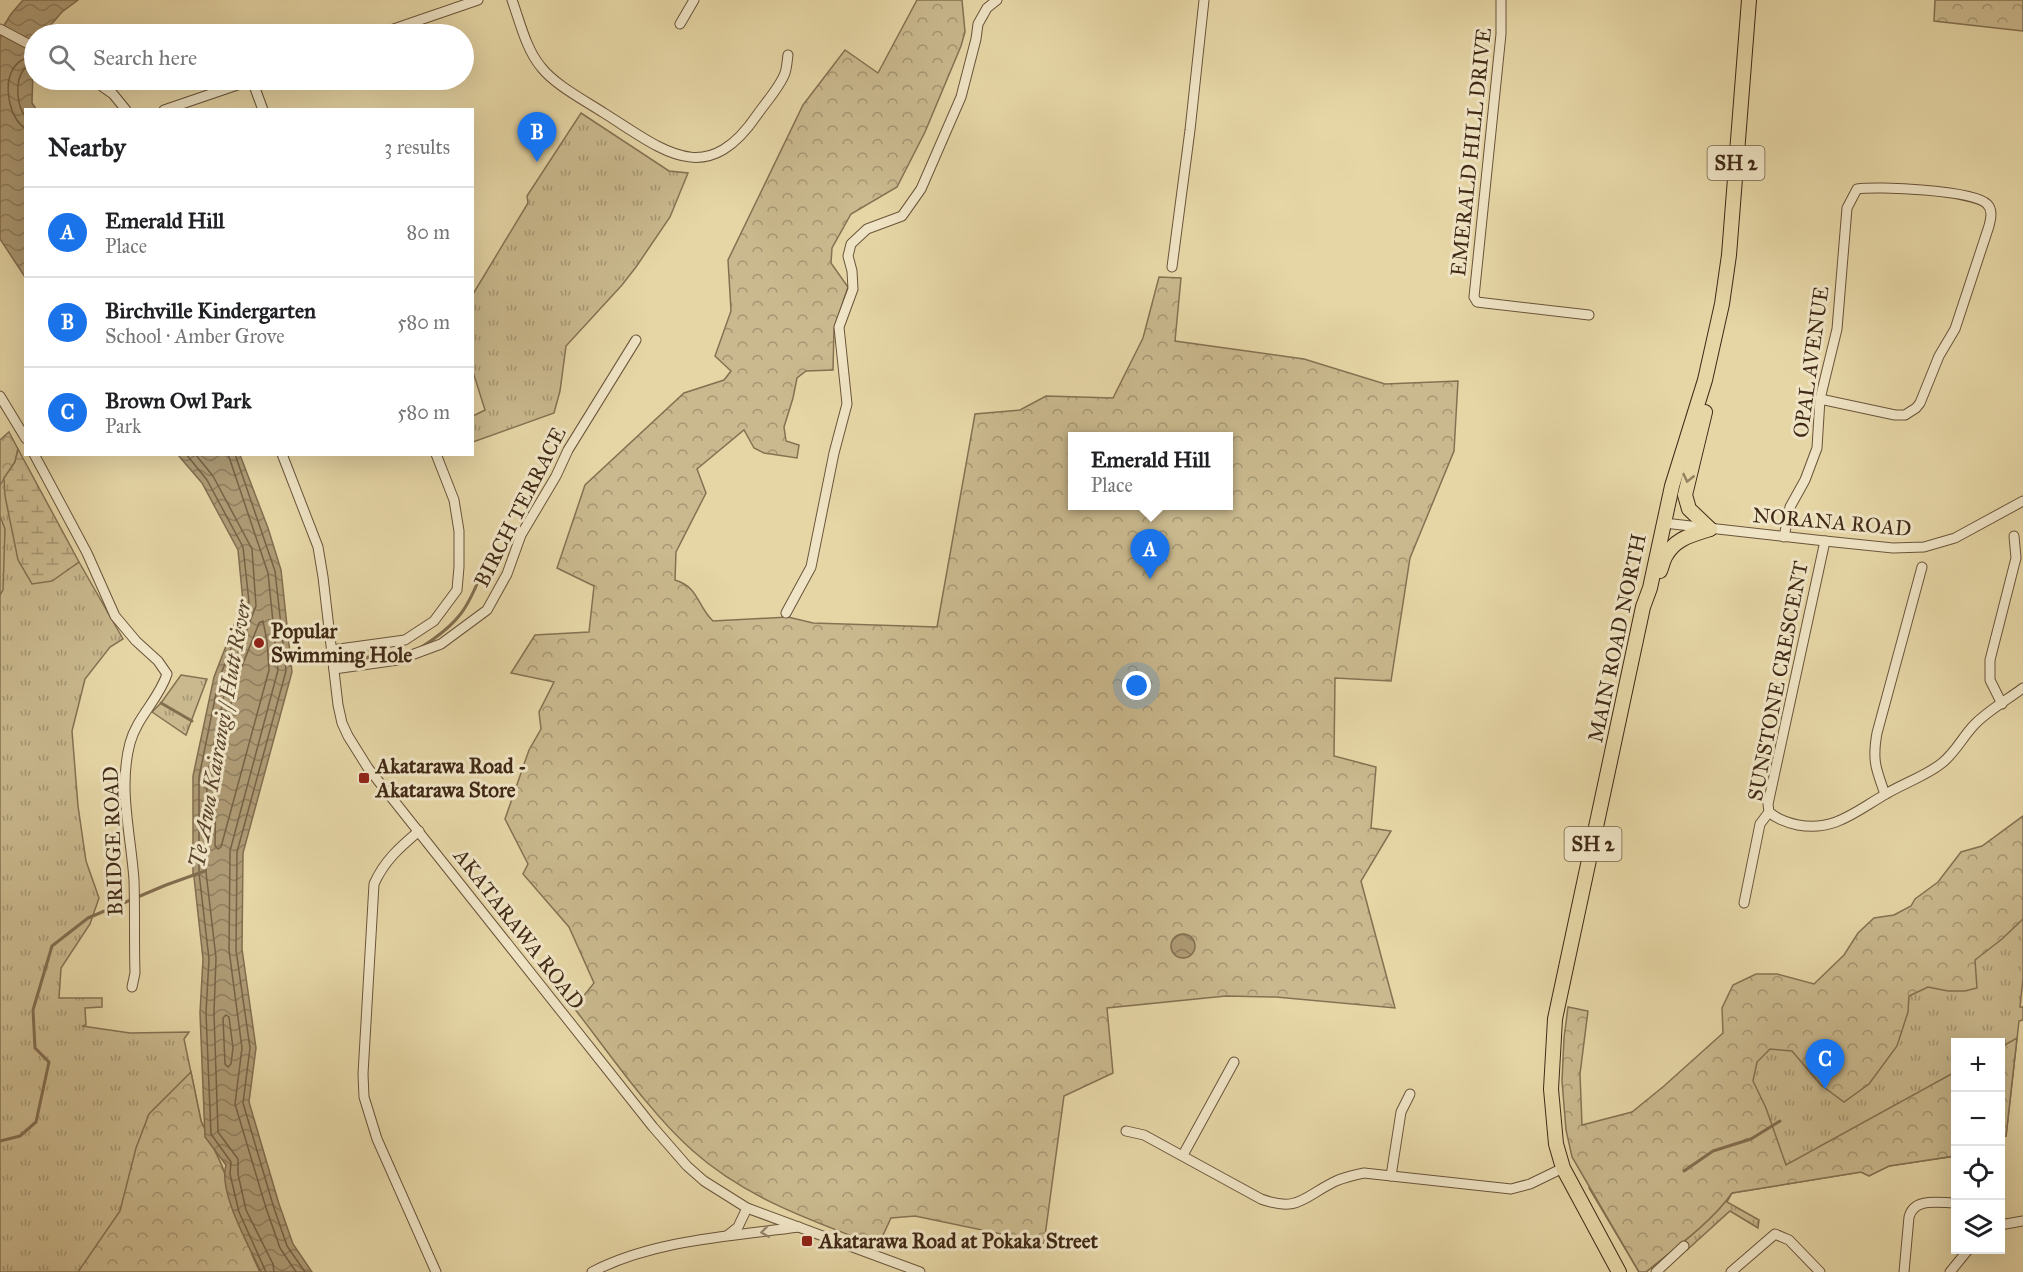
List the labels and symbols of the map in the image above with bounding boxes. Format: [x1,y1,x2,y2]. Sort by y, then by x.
street label: EMERALD HILL DRIVE [1445,26,1497,278]
pin: B [518,112,556,162]
road number: SH 2 [1708,146,1764,180]
street label: OPAL AVENUE [1787,284,1835,440]
street label: BIRCH TERRACE [468,423,572,591]
one-way arrow [1683,473,1696,483]
street label: NORANA ROAD [1751,502,1913,542]
pin: A [1130,530,1170,579]
street label: MAIN ROAD NORTH [1582,531,1652,745]
street label: SUNSTONE CRESCENT [1742,559,1814,803]
water label: Te Awa Kairangi / Hutt River [183,596,257,870]
place label: Popular Swimming Hole [271,618,412,668]
marker: Popular Swimming Hole [252,636,266,650]
your location [1122,671,1151,700]
place label: Akatarawa Road - Akatarawa Store [374,753,527,803]
street label: BRIDGE ROAD [97,766,129,916]
marker: Akatarawa Road - Akatarawa Store [357,771,371,785]
road number: SH 2 [1564,827,1622,861]
street label: AKATARAWA ROAD [447,843,590,1015]
pin: C [1806,1040,1844,1089]
one-way arrow [760,1225,769,1237]
place label: Akatarawa Road at Pokaka Street [817,1228,1099,1254]
marker: Akatarawa Road at Pokaka Street [800,1234,814,1248]

